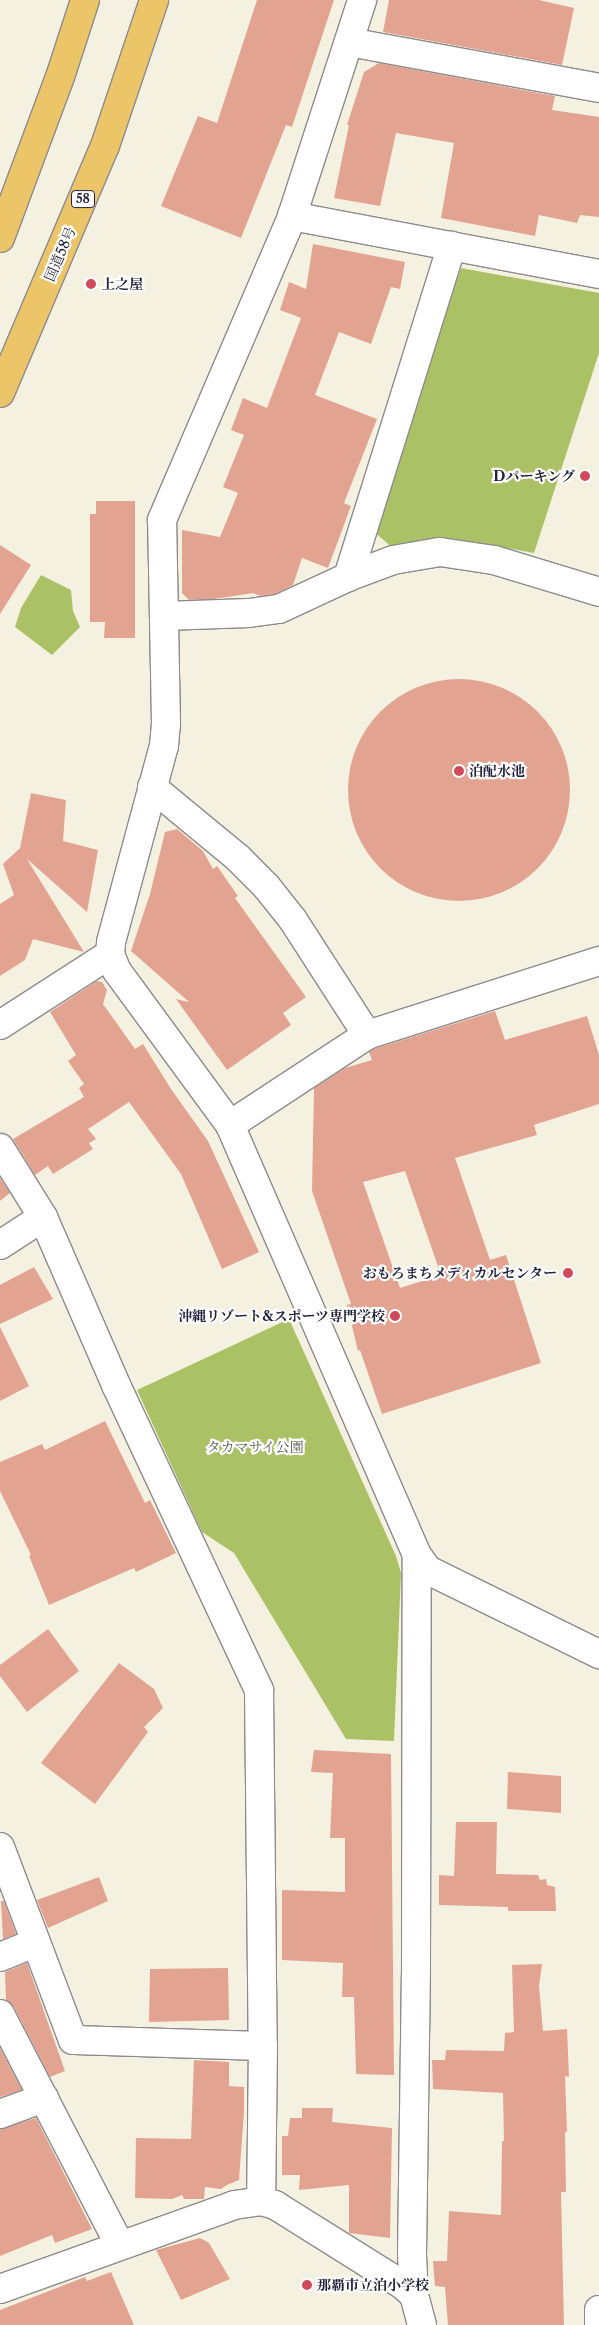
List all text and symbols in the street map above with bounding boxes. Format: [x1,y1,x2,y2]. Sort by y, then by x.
road number: 58 [70,190,96,208]
street label: 国道58号 [41,224,79,284]
place label: 上之屋 [101,276,143,292]
marker: 上之屋 [85,278,97,290]
place label: Dパーキング [493,468,575,484]
marker: Dパーキング [579,470,591,482]
place label: 泊配水池 [469,763,525,779]
marker: 泊配水池 [453,765,465,777]
place label: おもろまちメディカルセンター [361,1265,557,1281]
marker: おもろまちメディカルセンター [561,1266,575,1280]
place label: 沖縄リゾート&スポーツ専門学校 [178,1308,385,1324]
marker: 沖縄リゾート&スポーツ専門学校 [389,1310,401,1322]
park label: タカマサイ公園 [206,1439,304,1455]
place label: 那覇市立泊小学校 [317,2277,429,2293]
marker: 那覇市立泊小学校 [301,2279,313,2291]

